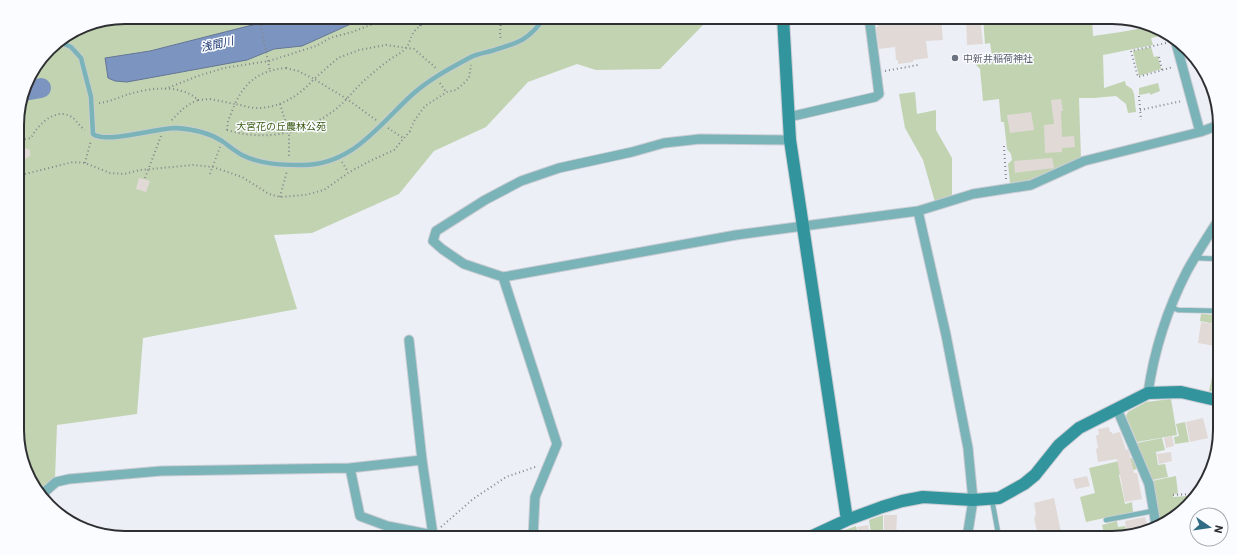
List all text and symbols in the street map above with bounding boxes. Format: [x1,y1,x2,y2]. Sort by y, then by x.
water label: 浅間川 [199,33,236,55]
place label: 中新井稲荷神社 [963,52,1033,65]
marker: 中新井稲荷神社 [950,53,960,63]
park label: 大宮花の丘農林公苑 [236,120,326,133]
north arrow [1189,507,1229,547]
text: N [1211,524,1226,535]

